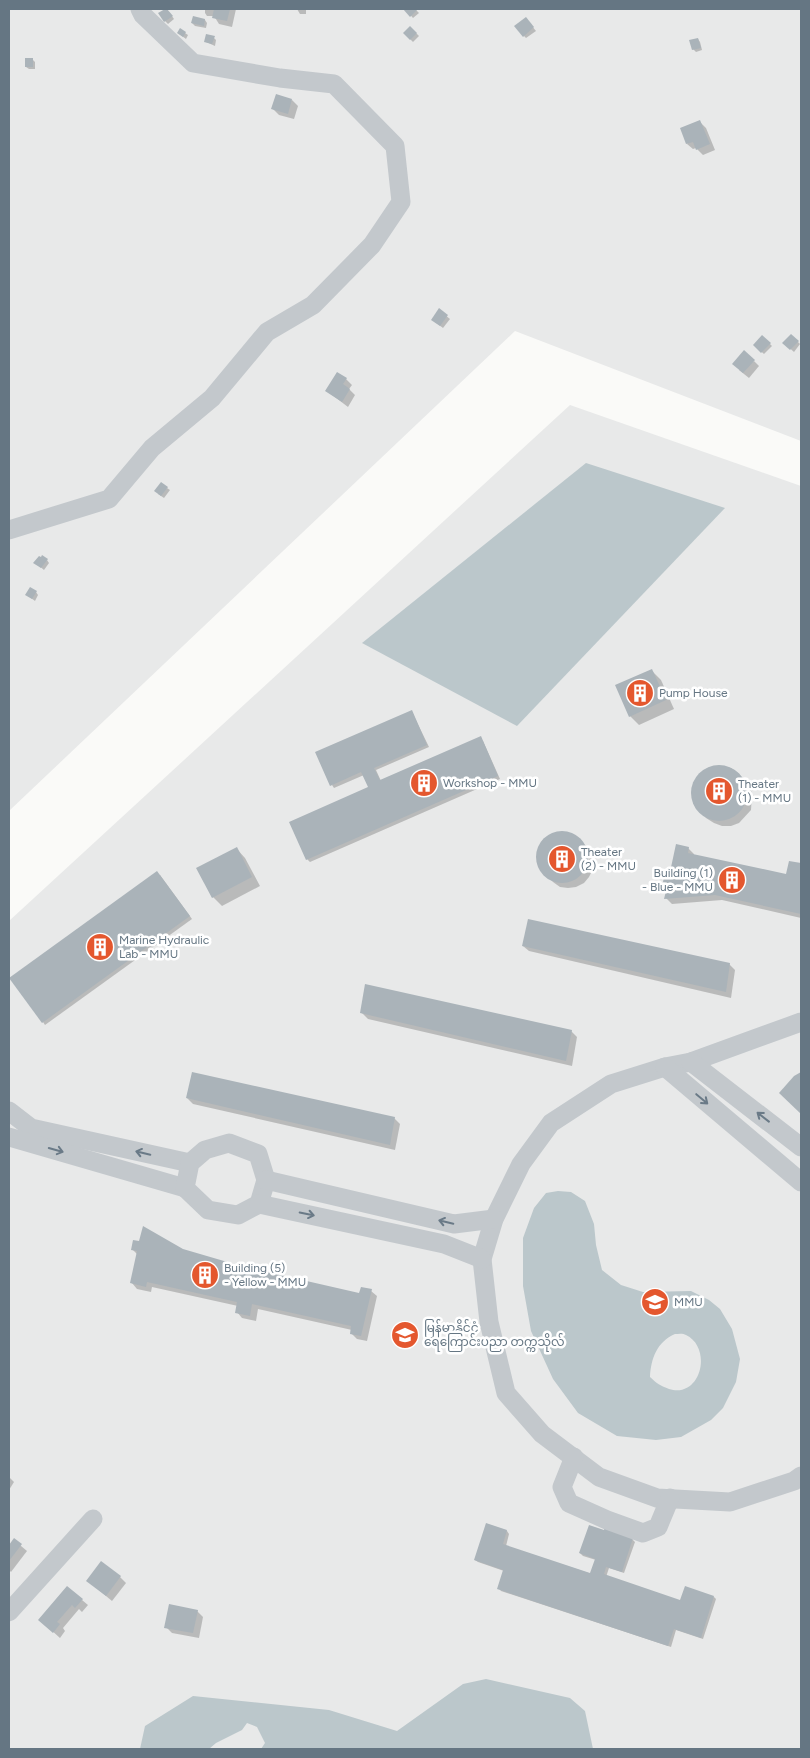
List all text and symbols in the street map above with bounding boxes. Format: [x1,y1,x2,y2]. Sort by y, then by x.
building icon: Pump House [625,678,655,708]
place label: Pump House [659,686,728,700]
building icon: Workshop - MMU [409,768,439,798]
place label: Workshop - MMU [443,776,537,790]
building icon: Theater (1) - MMU [704,776,734,806]
place label: Theater (1) - MMU [738,777,791,805]
building icon: Theater (2) - MMU [547,844,577,874]
place label: Theater (2) - MMU [581,845,636,873]
building icon: Building (1) - Blue - MMU [717,865,747,895]
place label: Building (1) - Blue - MMU [642,866,713,894]
building icon: Marine Hydraulic Lab - MMU [85,932,115,962]
place label: Marine Hydraulic Lab - MMU [119,933,210,961]
one-way arrow [696,1093,709,1104]
one-way arrow [757,1112,770,1123]
one-way arrow [47,1146,63,1156]
one-way arrow [135,1148,151,1157]
one-way arrow [298,1210,314,1219]
one-way arrow [438,1217,454,1226]
building icon: Building (5) - Yellow - MMU [190,1260,220,1290]
place label: Building (5) - Yellow - MMU [224,1261,306,1289]
school or university icon: MMU [640,1287,670,1317]
place label: MMU [674,1295,703,1309]
place label: မြန်မာနိုင်ငံ ရေကြောင်းပညာ တက္ကသိုလ် [424,1319,565,1352]
school or university icon: မြန်မာနိုင်ငံ ရေကြောင်းပညာ တက္ကသိုလ် [390,1320,420,1350]

